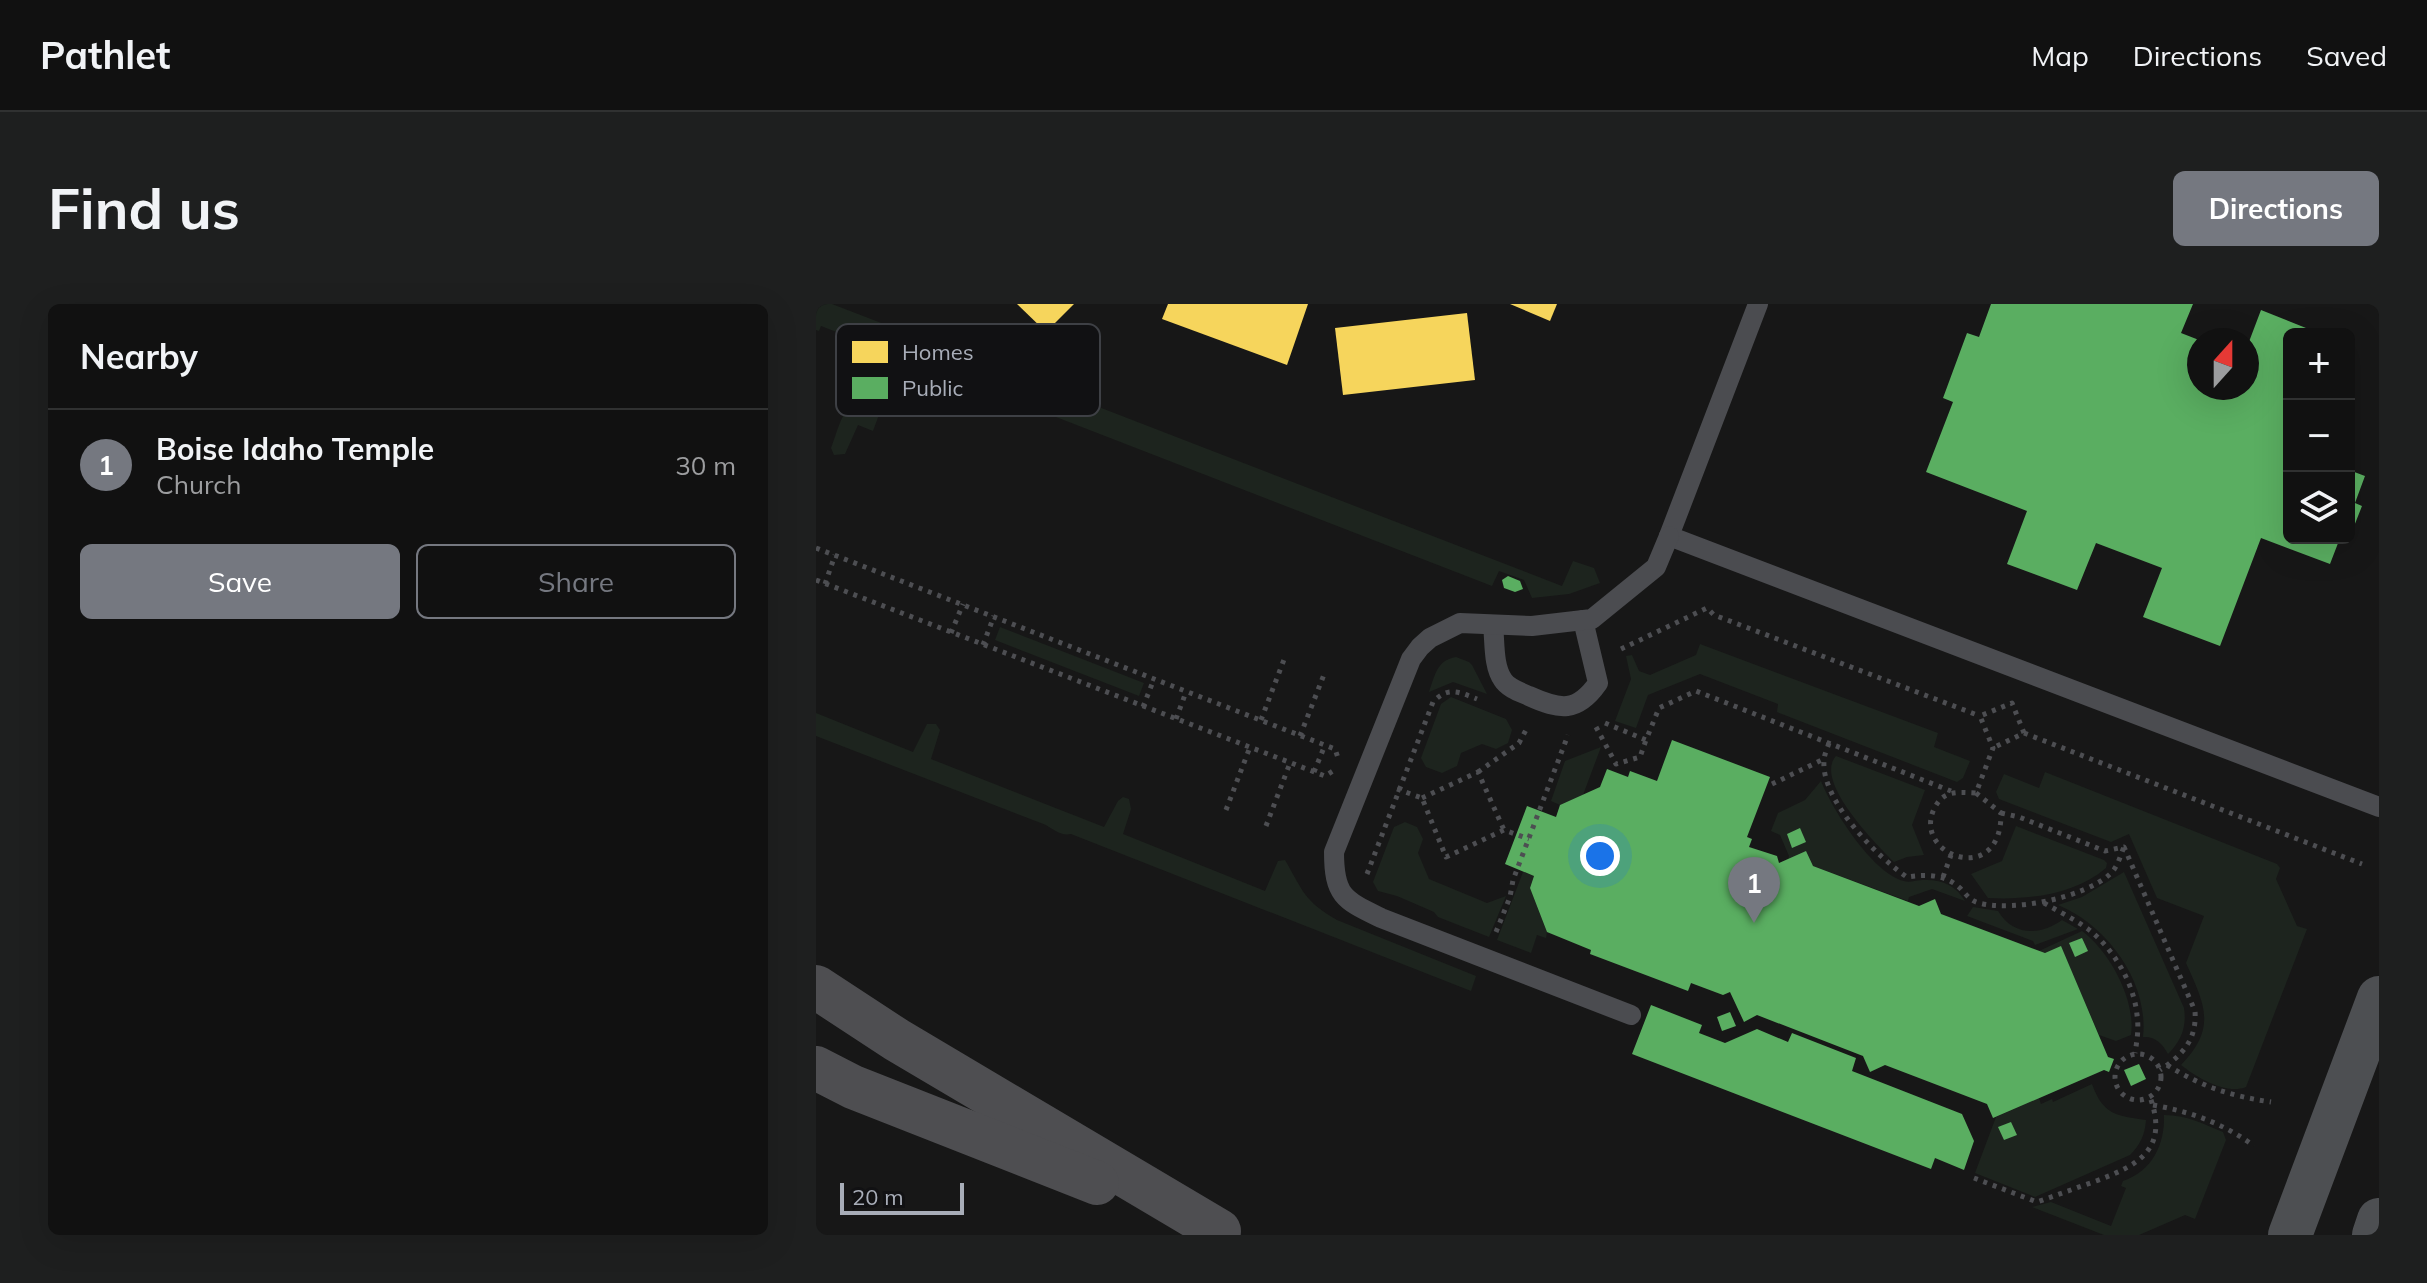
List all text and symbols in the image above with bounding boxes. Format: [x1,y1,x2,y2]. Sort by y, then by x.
text: Pathlet [40,31,170,79]
text: Map [2031,38,2089,73]
text: Directions [2133,38,2262,73]
text: Saved [2306,38,2387,73]
button: Directions [2173,171,2379,246]
text: Find us [48,173,240,243]
legend [836,324,1100,416]
north arrow [2187,328,2259,400]
map controls [2283,328,2355,544]
button: + [2283,328,2355,400]
text: Nearby [80,335,198,378]
text: Homes [902,338,974,366]
text: Public [902,374,964,402]
button: − [2283,400,2355,472]
text: Boise Idaho Temple [156,430,434,468]
text: 1 [98,449,114,482]
text: 30 m [675,449,736,482]
text: Church [156,468,241,501]
button: layers [2283,472,2355,544]
button: Save [80,544,400,619]
button: Share [416,544,736,619]
your location [1580,836,1620,876]
pin: 1 [1728,857,1780,923]
scale bar [840,1179,964,1215]
text: 20 m [852,1183,903,1211]

